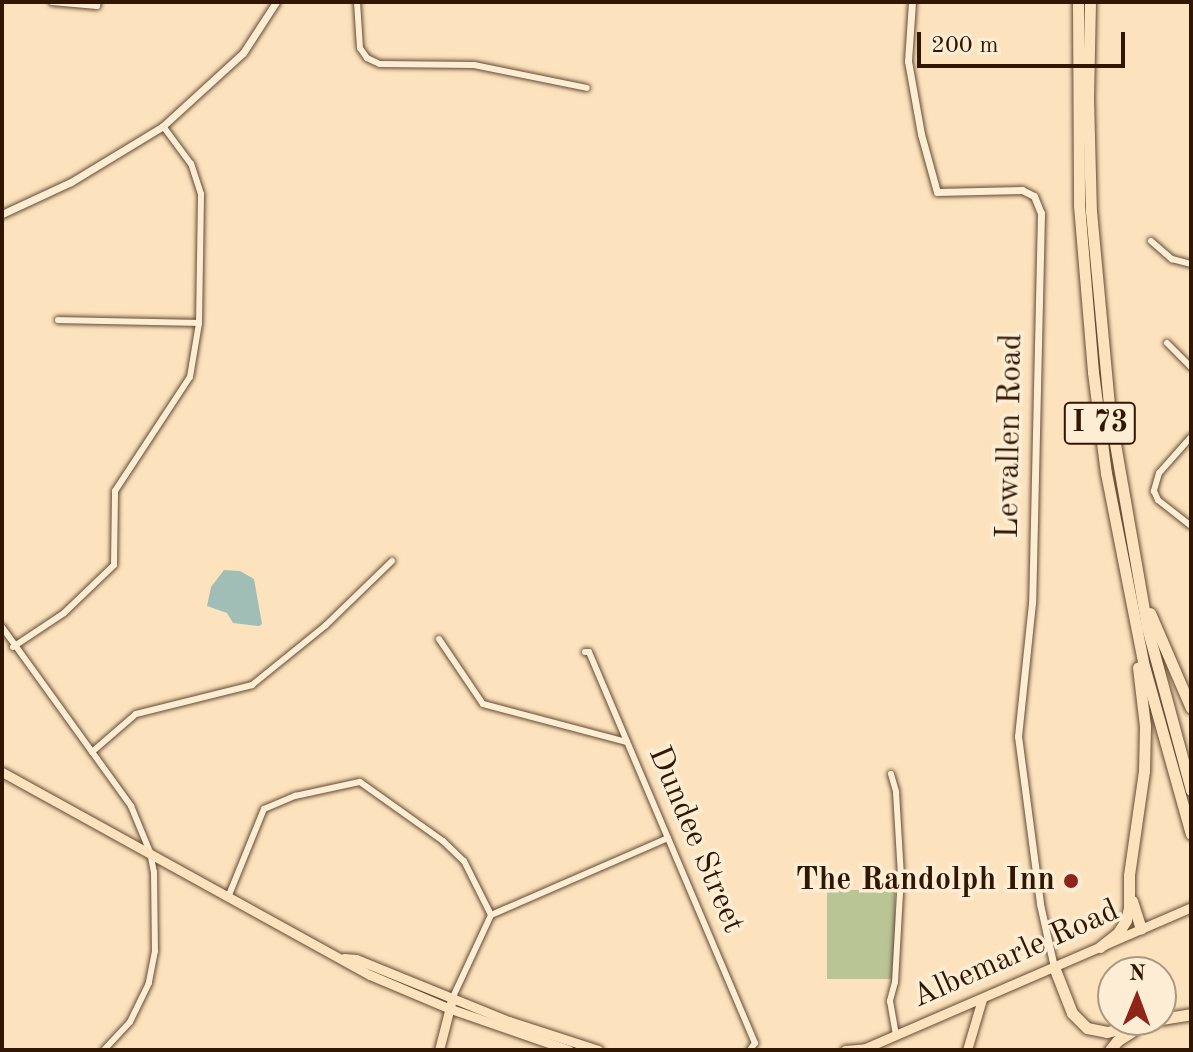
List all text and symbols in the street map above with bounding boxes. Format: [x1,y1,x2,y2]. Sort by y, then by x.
scale bar [921,16,1129,66]
text: 200 m [931,34,999,58]
street label: Lewallen Road [990,333,1032,539]
road number: I 73 [1062,397,1138,449]
street label: Dundee Street [638,741,752,939]
place label: The Randolph Inn [796,862,1055,900]
marker: The Randolph Inn [1062,872,1080,890]
street label: Albemarle Road [907,892,1125,1018]
north arrow [1097,956,1177,1036]
text: N [1129,963,1146,985]

